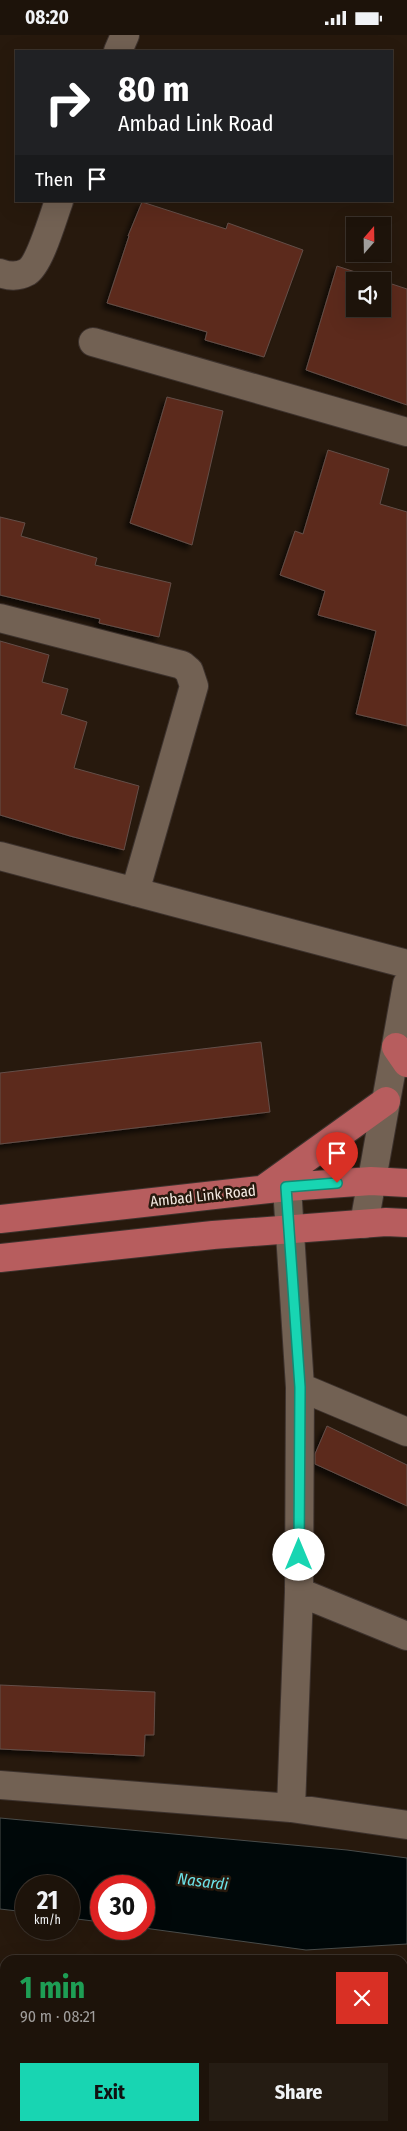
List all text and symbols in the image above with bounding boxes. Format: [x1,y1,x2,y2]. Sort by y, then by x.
text: 08:20 [25,6,69,29]
text: 80 m [118,68,190,110]
icon: right [35,70,100,135]
text: Ambad Link Road [118,110,274,137]
icon: arrive [83,165,111,193]
text: Then [35,168,73,191]
north arrow [346,217,391,263]
map controls [346,217,391,317]
button: sound [346,272,391,317]
pin [316,1132,358,1183]
icon: arrive [323,1139,351,1167]
street label: Ambad Link Road [149,1182,257,1210]
position arrow [272,1528,324,1580]
water label: Nasardi [177,1869,229,1894]
speed limit sign: 30 [90,1875,155,1940]
text: 21 [37,1886,58,1916]
text: km/h [34,1913,61,1927]
text: 1 min [20,1970,85,2006]
button: close [336,1972,388,2024]
text: 90 m · 08:21 [20,2007,96,2026]
button: Exit [20,2063,199,2121]
button: Share [209,2063,388,2121]

